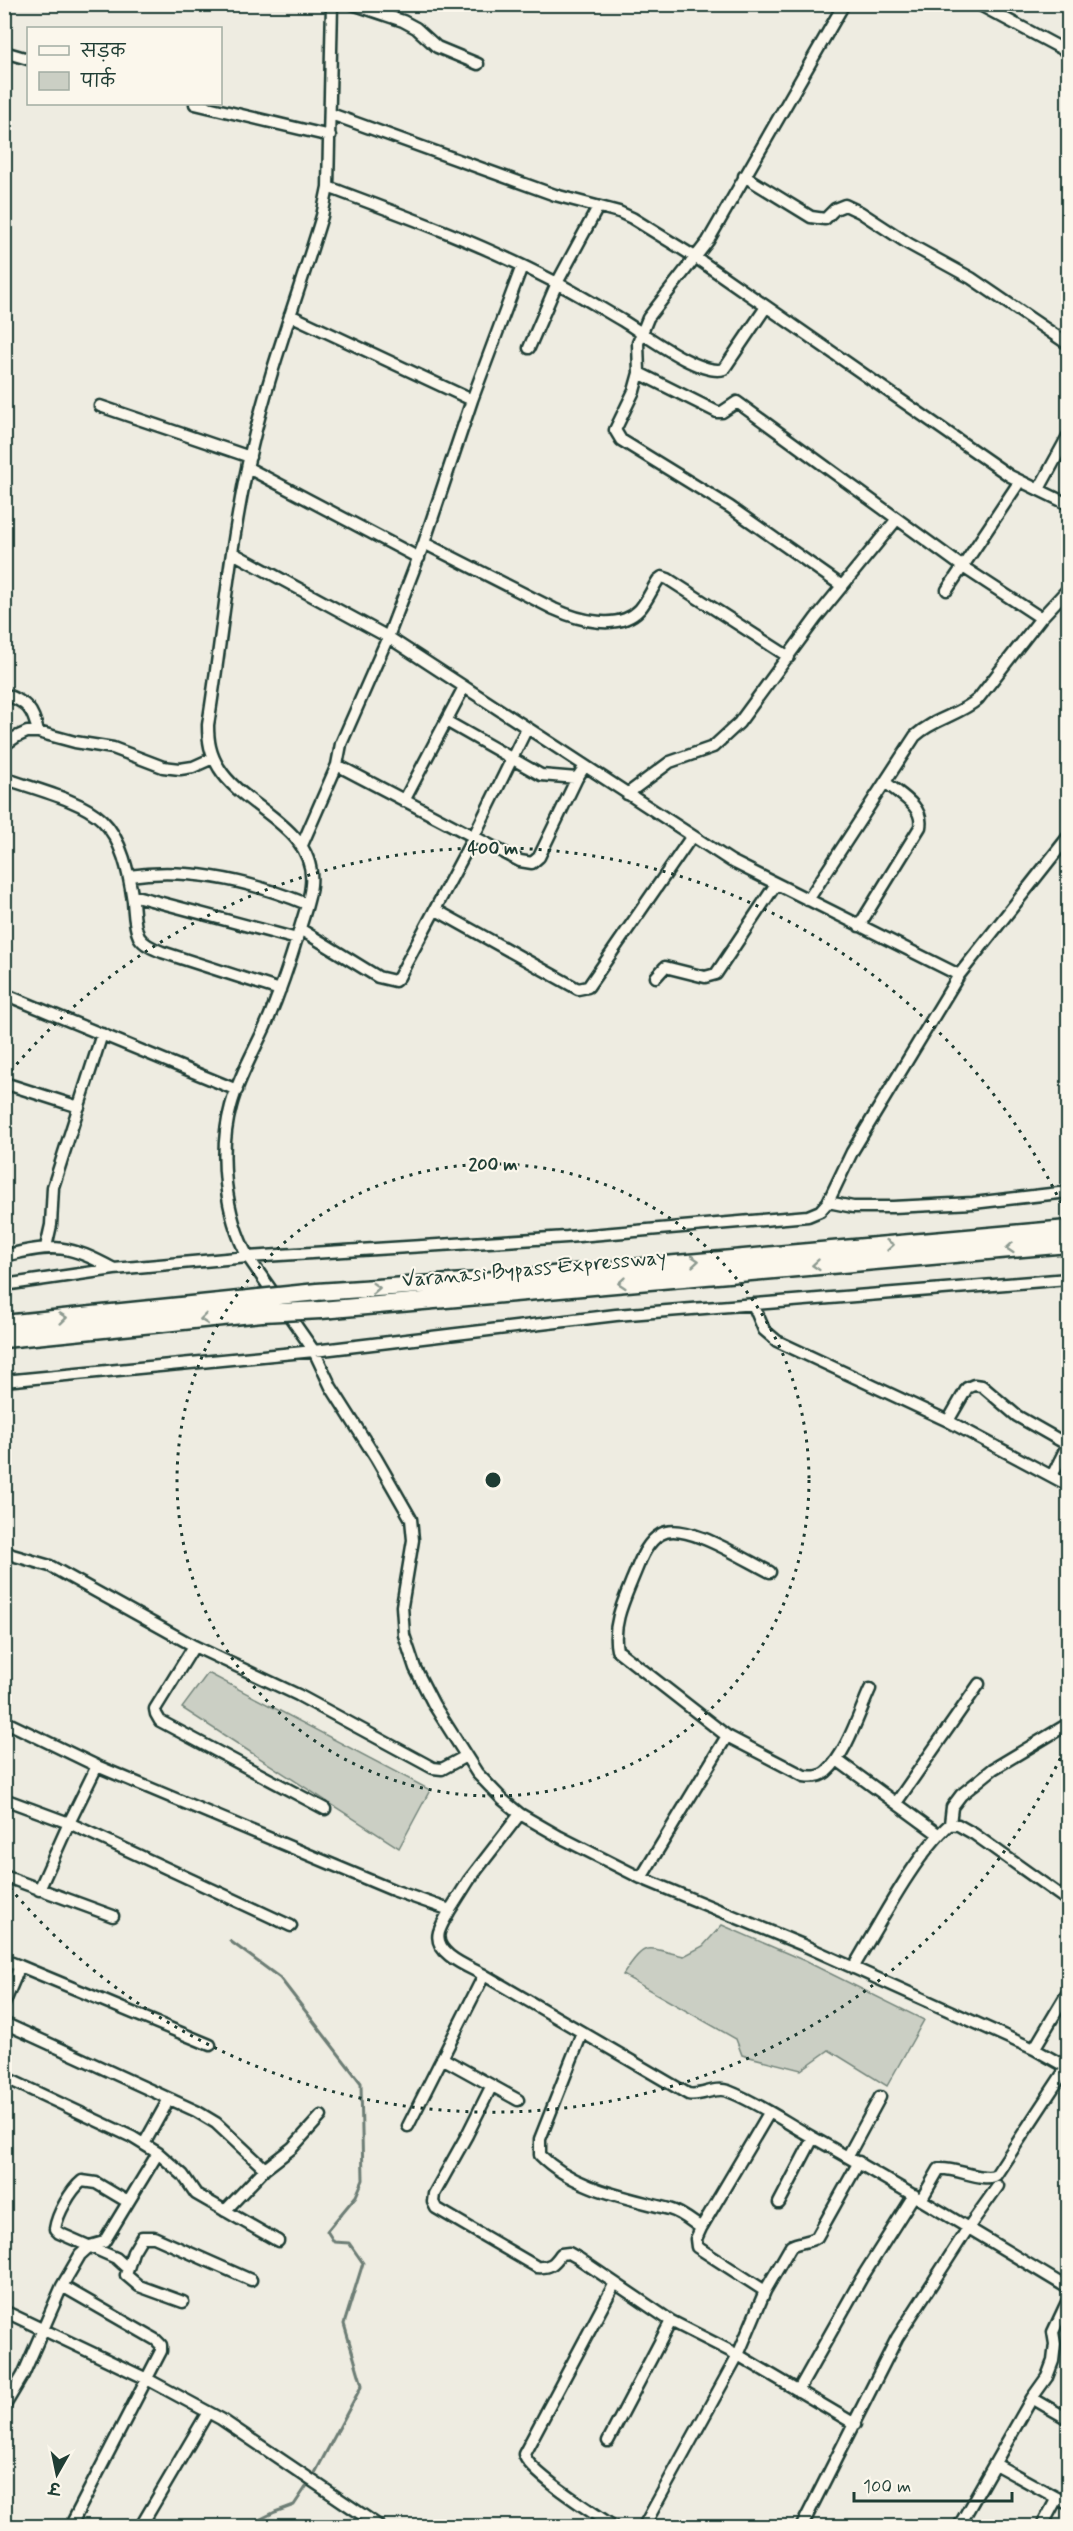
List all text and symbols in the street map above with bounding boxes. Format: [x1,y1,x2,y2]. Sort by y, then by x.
legend [27,27,222,105]
text: सड़क [80,40,126,64]
text: पार्क [80,67,116,94]
text: 400 m [468,837,518,861]
text: 200 m [468,1153,518,1177]
one-way arrow [885,1238,894,1251]
one-way arrow [1006,1242,1015,1255]
street label: Varanasi Bypass Expressway [401,1243,667,1294]
one-way arrow [691,1255,700,1268]
one-way arrow [811,1258,820,1271]
one-way arrow [617,1276,626,1289]
one-way arrow [371,1282,380,1295]
one-way arrow [58,1312,67,1325]
one-way arrow [199,1312,209,1325]
centre of rings [483,1470,503,1490]
north arrow [27,2444,87,2504]
scale bar [854,2465,1012,2503]
text: 100 m [863,2475,911,2499]
text: उ [47,2476,64,2499]

